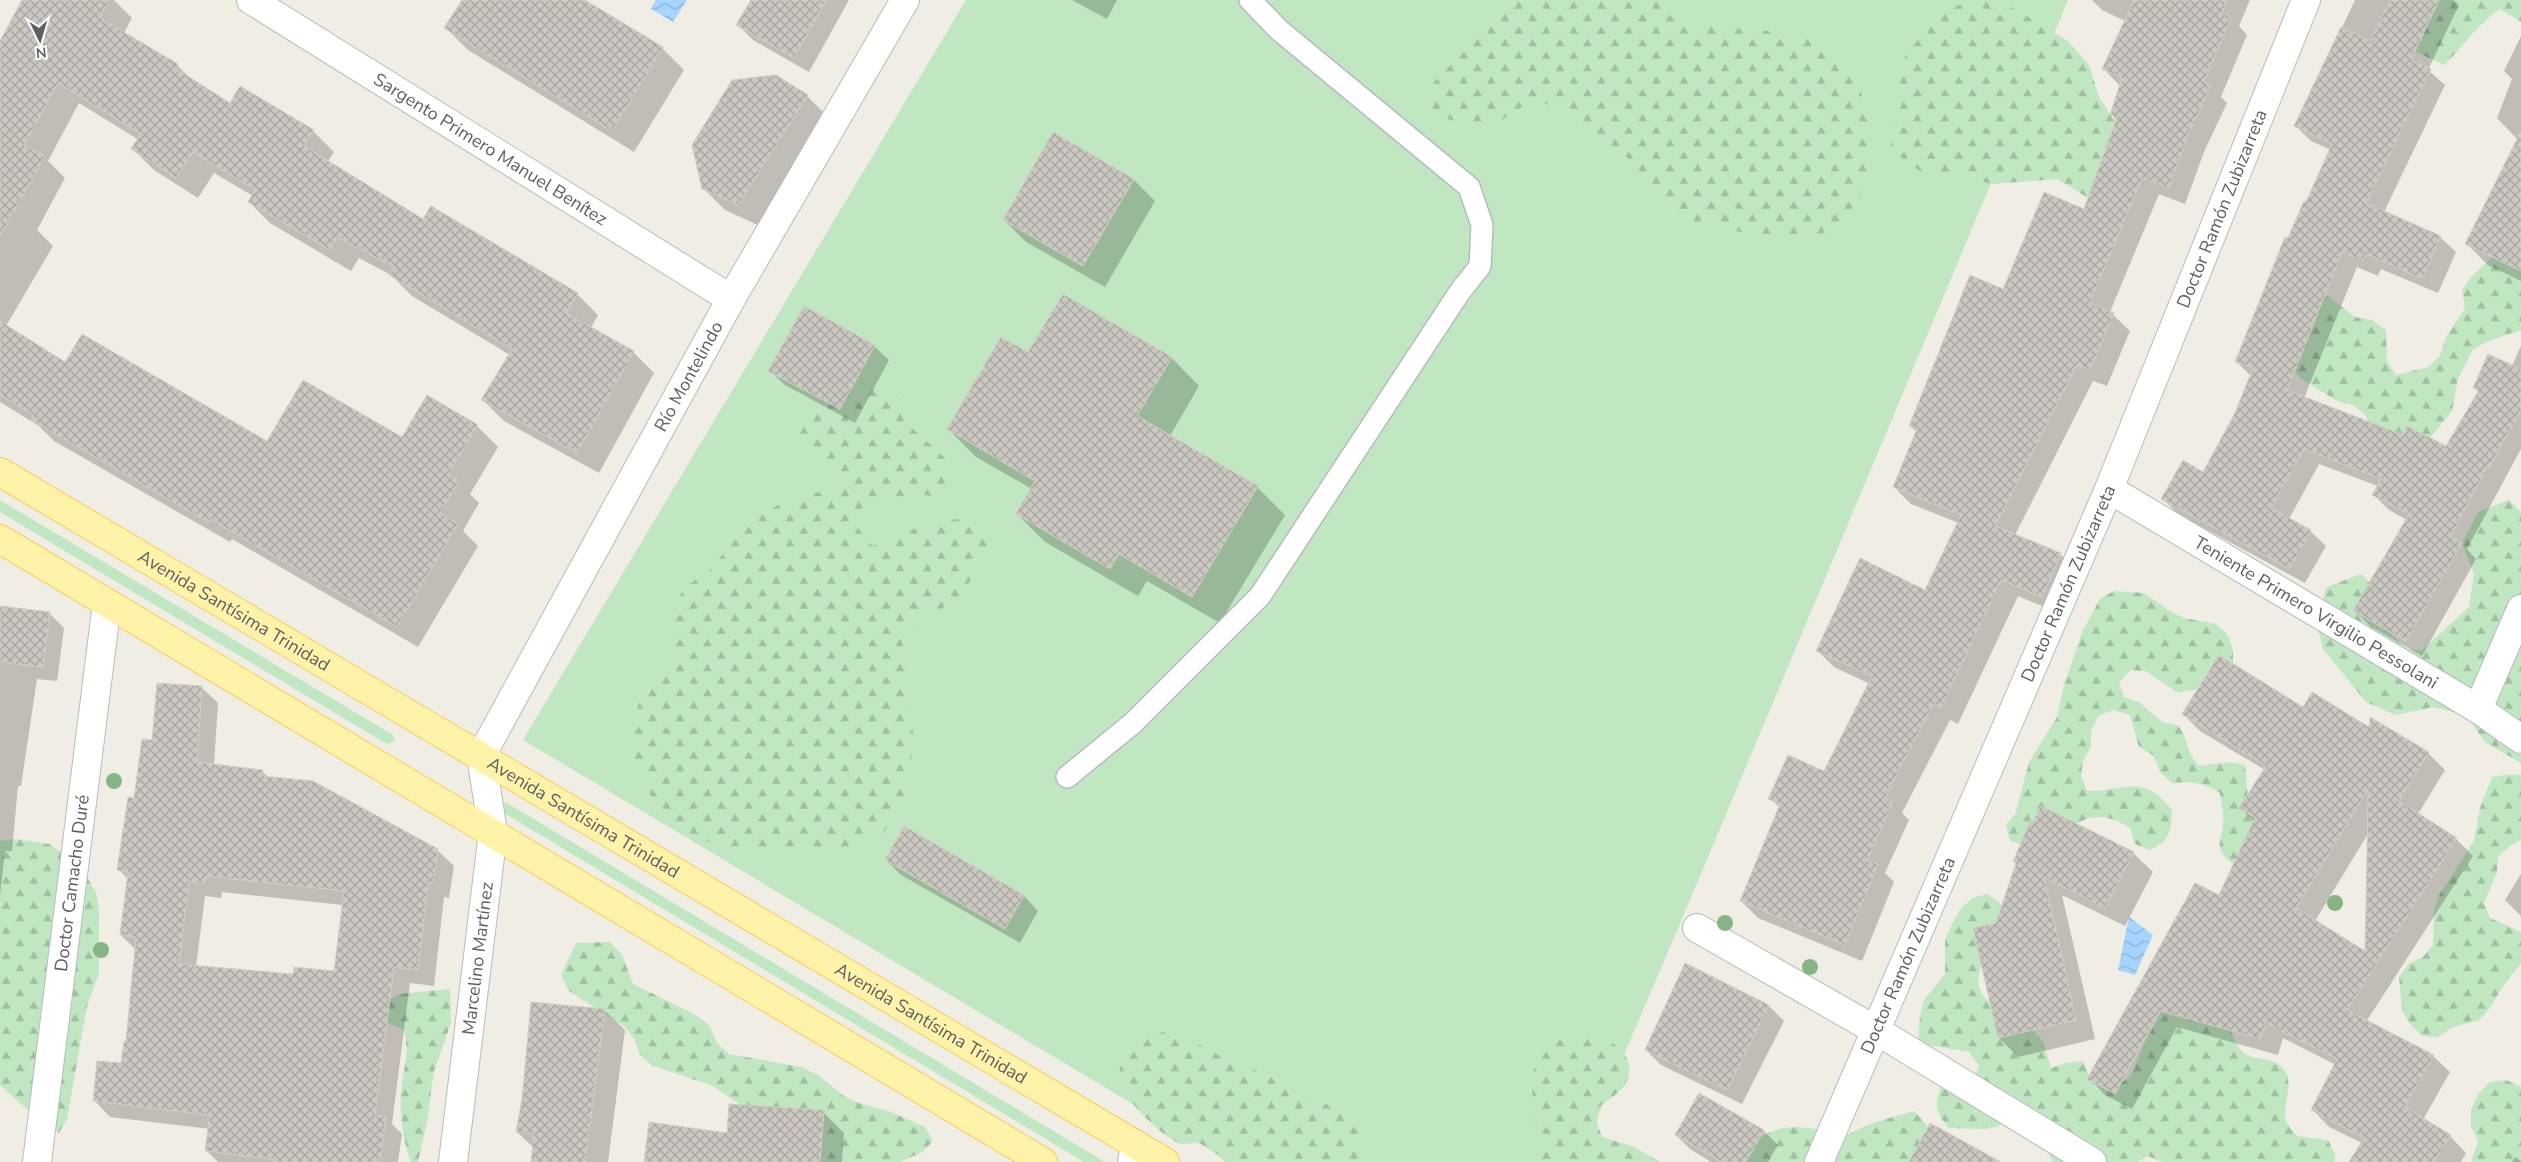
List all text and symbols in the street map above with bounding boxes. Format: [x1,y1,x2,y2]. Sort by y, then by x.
north arrow [15,15,65,65]
text: N [35,43,47,62]
street label: Sargento Primero Manuel Benítez [369,67,612,231]
street label: Doctor Ramón Zubizarreta [2171,106,2273,312]
street label: Río Montelindo [649,317,729,436]
street label: Doctor Ramón Zubizarreta [2015,481,2121,686]
street label: Teniente Primero Virgilio Pessolani [2189,530,2443,695]
street label: Avenida Santísima Trinidad [134,544,335,677]
street label: Avenida Santísima Trinidad [483,751,684,884]
street label: Doctor Camacho Duré [49,793,95,973]
street label: Doctor Ramón Zubizarreta [1855,853,1961,1058]
street label: Marcelino Martínez [456,881,499,1036]
street label: Avenida Santísima Trinidad [830,957,1031,1090]

